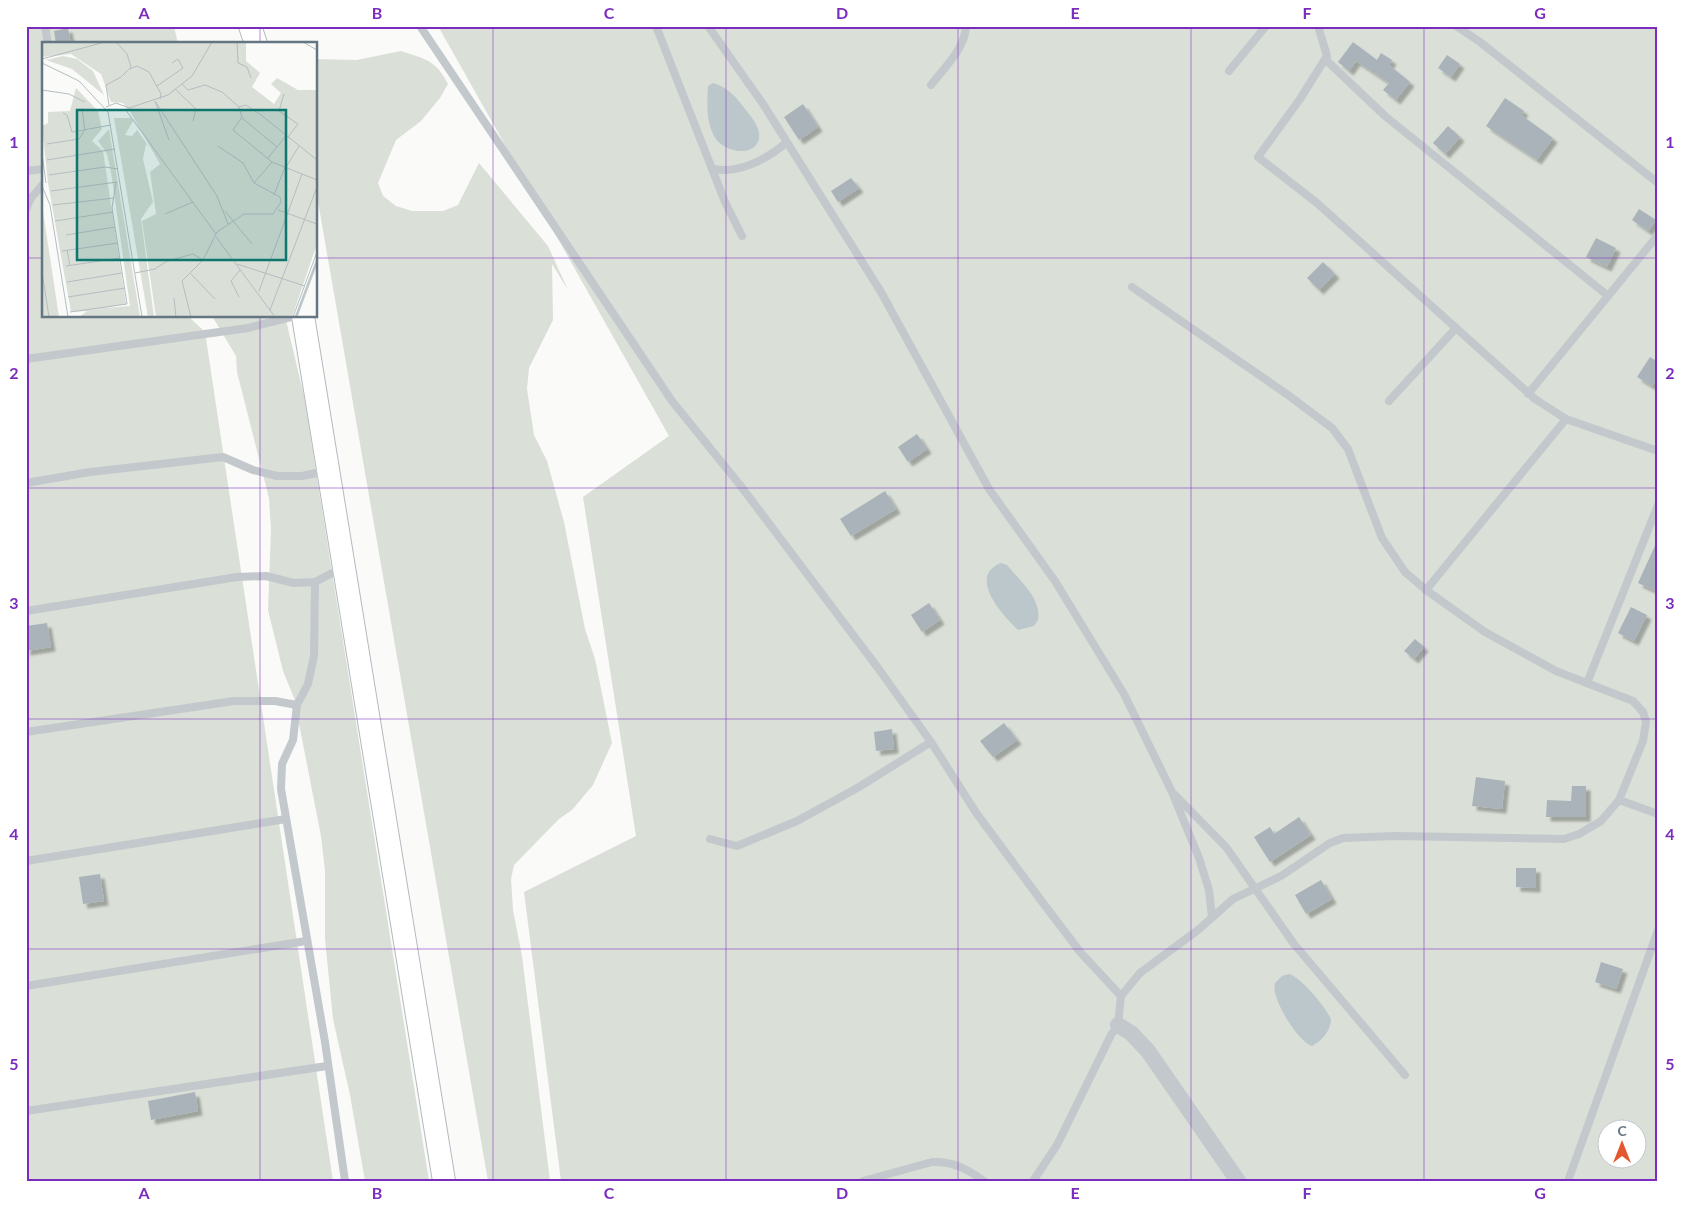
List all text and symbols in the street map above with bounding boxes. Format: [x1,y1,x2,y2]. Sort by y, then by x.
text: A [137,3,150,22]
text: B [372,3,382,22]
text: C [604,3,615,22]
text: D [836,3,848,22]
text: E [1070,3,1080,22]
text: F [1302,3,1312,22]
text: G [1534,3,1546,22]
inset map [42,42,318,318]
text: 1 [9,132,19,151]
text: 1 [1665,132,1675,151]
text: 2 [9,363,19,382]
text: 2 [1665,363,1675,382]
text: 3 [9,593,19,612]
text: 3 [1665,593,1675,612]
text: 4 [9,824,19,843]
text: 4 [1665,824,1675,843]
text: 5 [9,1054,19,1073]
text: 5 [1665,1054,1675,1073]
north arrow [1596,1120,1646,1170]
text: С [1617,1122,1627,1139]
text: A [137,1183,150,1202]
text: B [372,1183,382,1202]
text: C [604,1183,615,1202]
text: D [836,1183,848,1202]
text: E [1070,1183,1080,1202]
text: F [1302,1183,1312,1202]
text: G [1534,1183,1546,1202]

